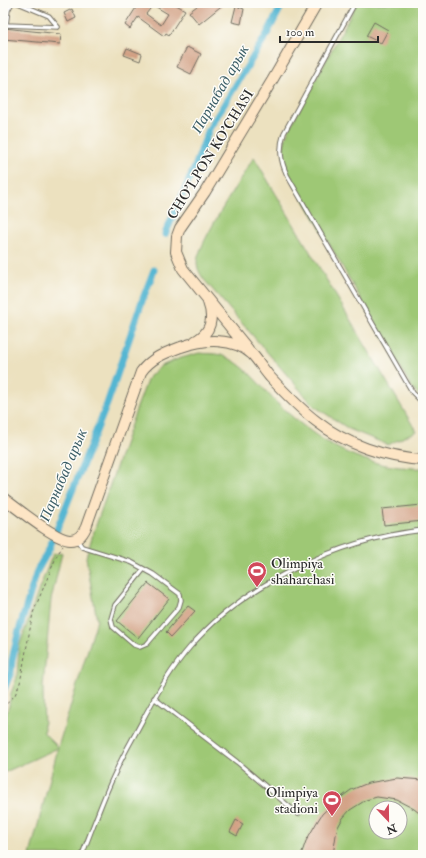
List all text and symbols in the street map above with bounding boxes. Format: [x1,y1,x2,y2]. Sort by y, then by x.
scale bar [280,18,378,44]
text: 100 m [286,25,315,40]
water label: Парнабад арык [187,41,254,138]
street label: CHO'LPON KO'CHASI [164,86,258,222]
water label: Парнабад арык [35,425,92,525]
place label: Olimpiya shaharchasi [271,555,335,588]
sports icon: Olimpiya shaharchasi [246,560,268,588]
place label: Olimpiya stadioni [266,784,318,817]
sports icon: Olimpiya stadioni [321,789,343,817]
north arrow [368,800,408,840]
text: N [383,821,399,837]

